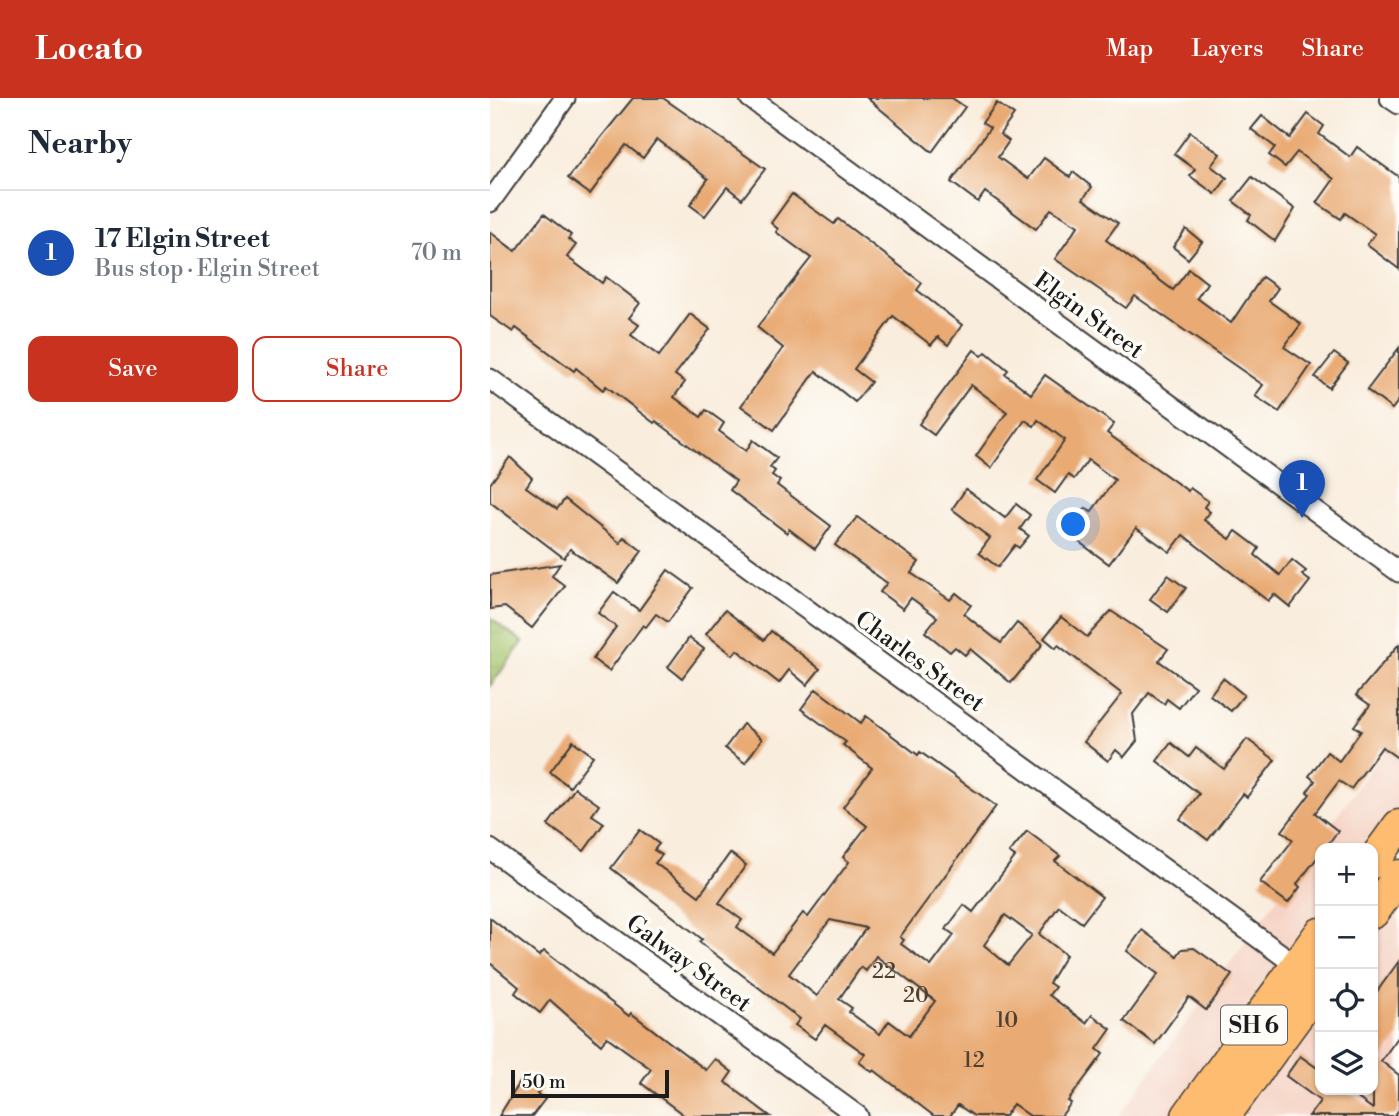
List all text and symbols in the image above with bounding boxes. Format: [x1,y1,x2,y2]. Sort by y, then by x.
text: Locato [35,29,143,70]
text: Map [1106,34,1153,64]
text: Layers [1191,34,1263,64]
text: Share [1301,34,1364,64]
text: Nearby [28,125,132,163]
text: 17 Elgin Street [95,223,270,255]
text: 1 [45,239,57,267]
text: 70 m [411,239,462,267]
text: Bus stop · Elgin Street [95,255,320,283]
street label: Elgin Street [1028,266,1150,366]
button: Save [28,336,238,402]
button: Share [252,336,462,402]
pin: 1 [1279,460,1325,518]
your location [1056,507,1090,541]
street label: Charles Street [849,605,990,719]
map controls [1315,843,1378,1095]
button: + [1315,843,1378,906]
button: − [1315,906,1378,969]
street label: Galway Street [620,908,757,1020]
house number: 22 [872,959,896,985]
button: locate [1315,969,1378,1032]
house number: 20 [903,983,929,1009]
road number: SH 6 [1221,1006,1287,1044]
house number: 10 [996,1008,1018,1034]
button: layers [1315,1032,1378,1095]
house number: 12 [963,1048,985,1074]
scale bar [511,1067,668,1099]
text: 50 m [522,1070,566,1094]

